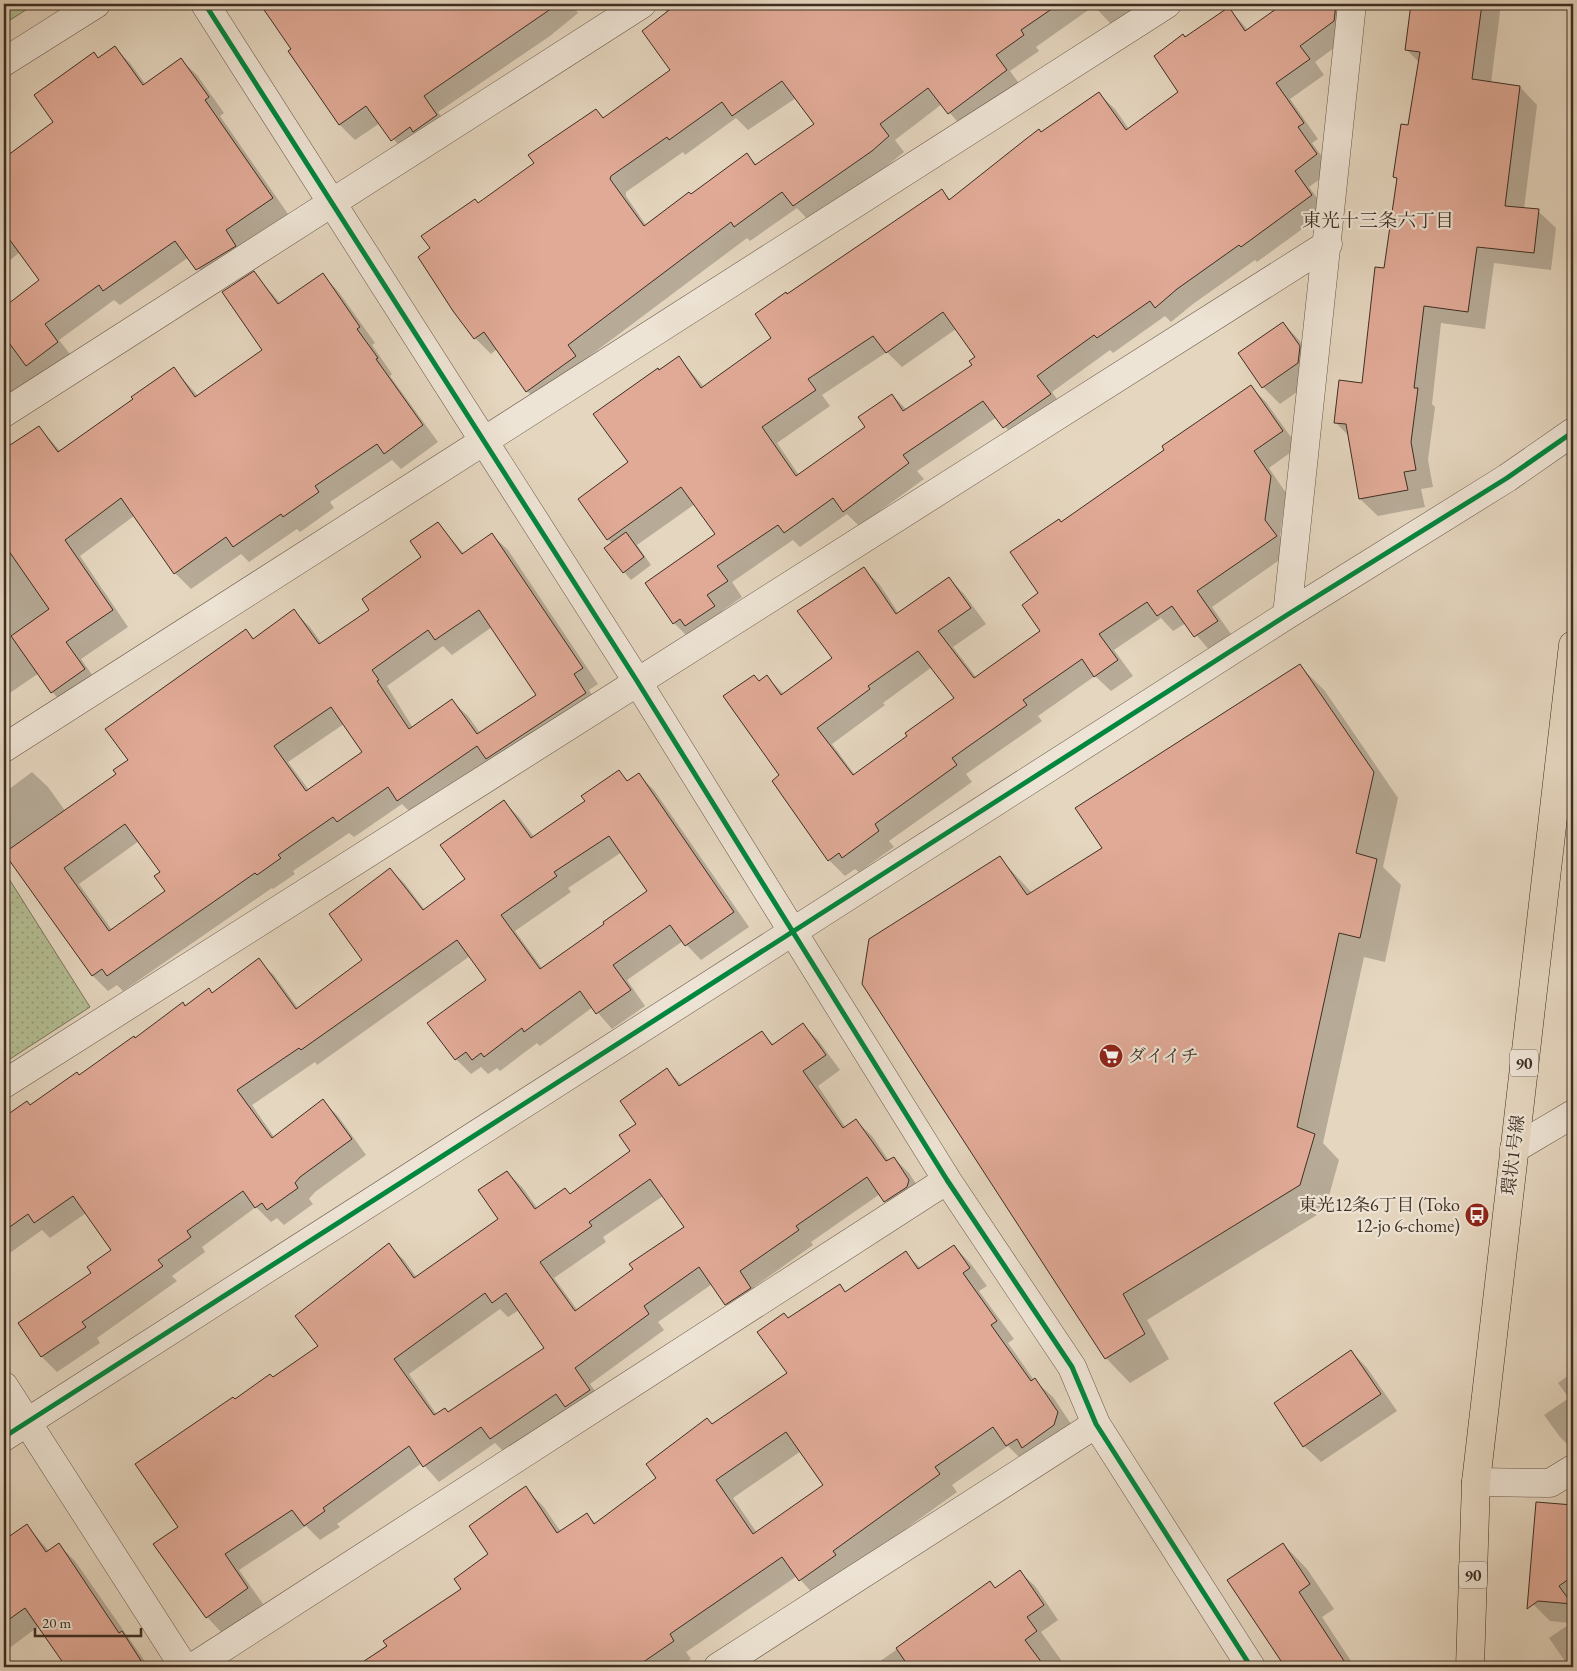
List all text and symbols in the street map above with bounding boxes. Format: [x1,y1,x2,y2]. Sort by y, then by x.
district label: 東光十三条六丁目 [1302,208,1454,233]
supermarket icon: ダイイチ [1098,1043,1124,1069]
place label: ダイイチ [1128,1044,1199,1067]
road number: 90 [1510,1050,1538,1076]
street label: 環状1号線 [1496,1114,1529,1196]
place label: 東光12条6丁目 (Toko 12-jo 6-chome) [1299,1193,1460,1237]
bus stop icon: 東光12条6丁目 (Toko 12-jo 6-chome) [1464,1202,1490,1228]
road number: 90 [1459,1562,1487,1588]
scale bar [35,1606,141,1638]
text: 20 m [42,1613,71,1632]

